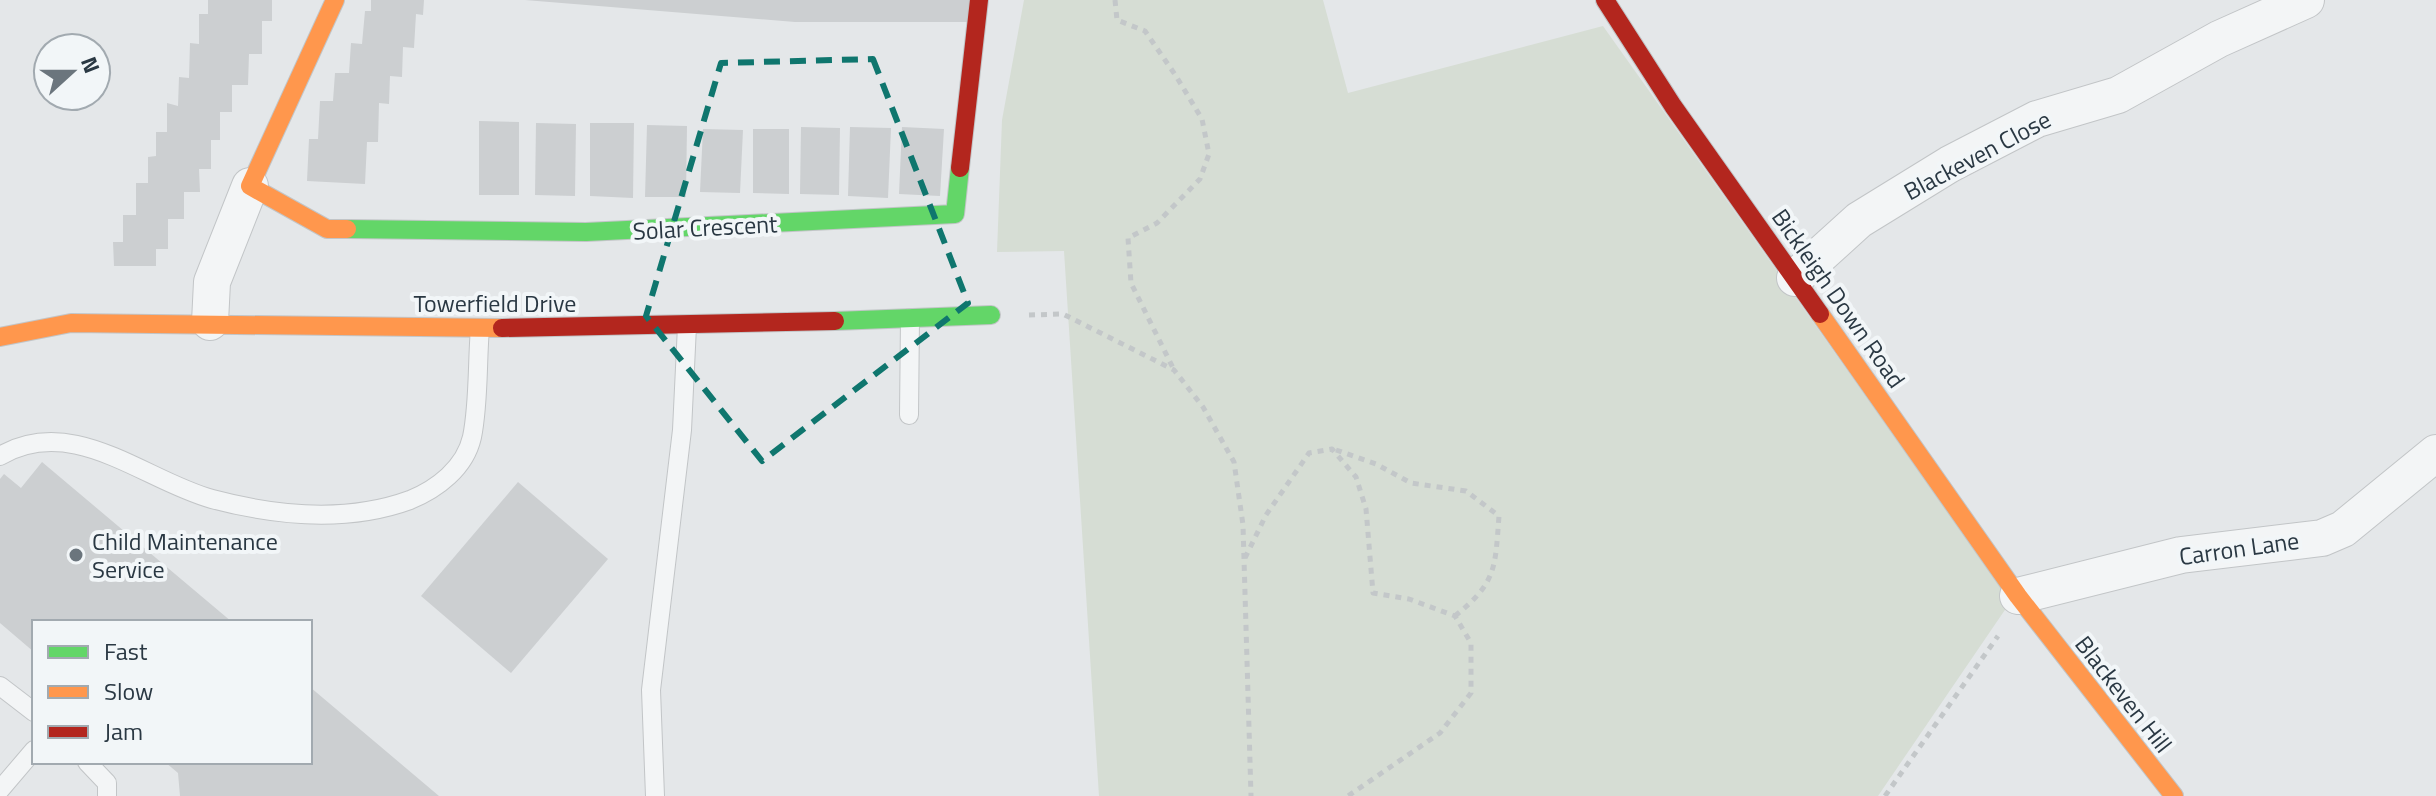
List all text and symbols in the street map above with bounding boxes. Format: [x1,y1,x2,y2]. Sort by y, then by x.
north arrow [32,32,112,112]
text: N [72,52,109,78]
street label: Blackeven Close [1897,101,2057,209]
street label: Bickleigh Down Road [1763,201,1915,395]
street label: Solar Crescent [632,205,779,249]
street label: Towerfield Drive [414,285,576,321]
street label: Carron Lane [2177,522,2301,574]
place label: Child Maintenance Service [92,523,278,587]
marker: Child Maintenance Service [67,546,85,564]
legend [32,620,312,764]
street label: Blackeven Hill [2067,628,2181,760]
text: Fast [104,633,148,669]
text: Slow [104,673,153,709]
text: Jam [104,713,143,749]

